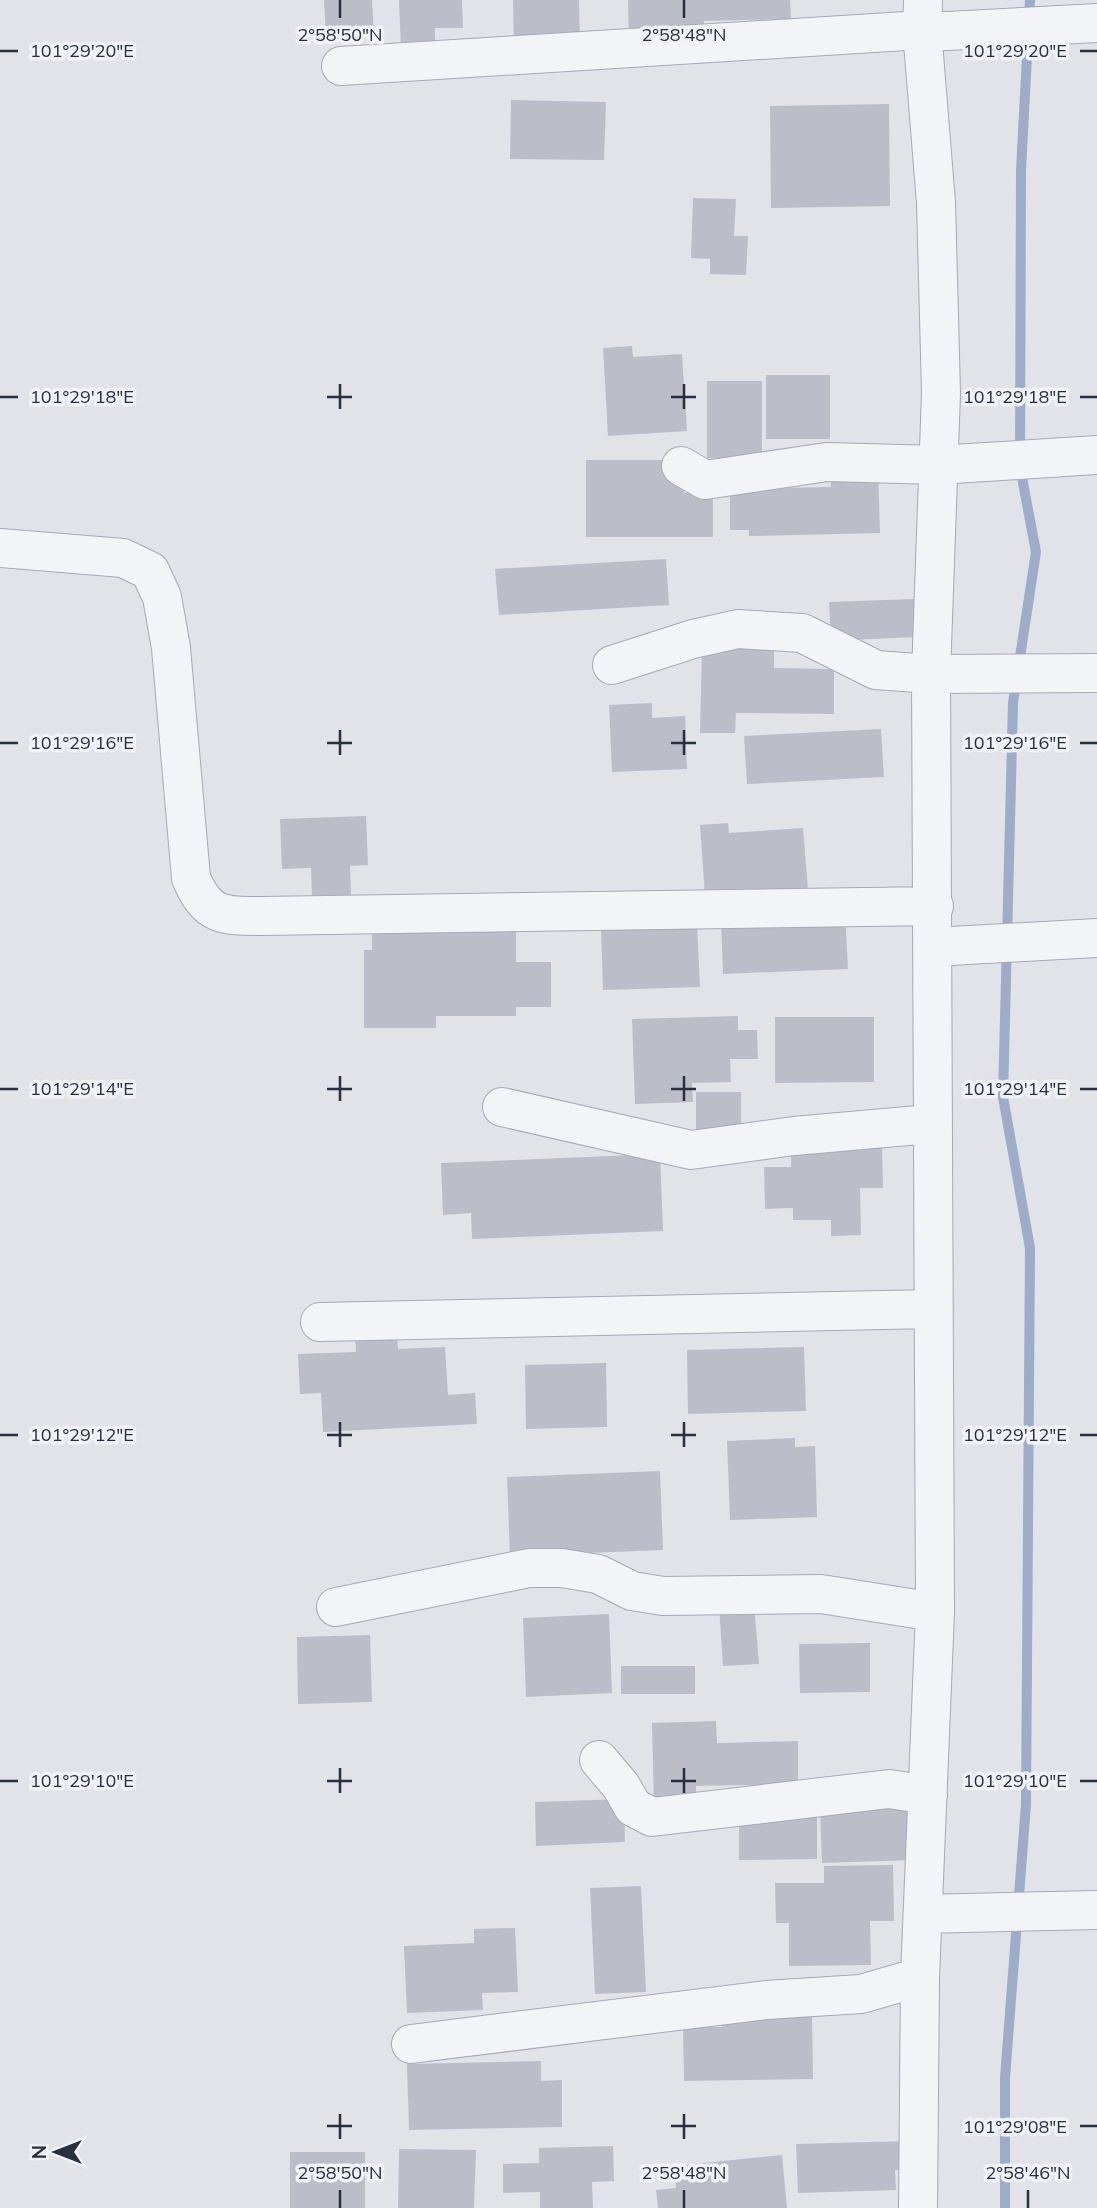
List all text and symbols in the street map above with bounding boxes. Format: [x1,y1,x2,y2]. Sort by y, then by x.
text: 2°58'50"N [297,23,383,46]
text: 2°58'48"N [641,23,727,46]
text: 101°29'20"E [30,39,134,62]
text: 101°29'20"E [963,39,1067,62]
text: 101°29'18"E [30,385,134,408]
text: 101°29'18"E [963,385,1067,408]
text: 101°29'16"E [30,731,134,754]
text: 101°29'16"E [963,731,1067,754]
text: 101°29'14"E [30,1077,134,1100]
text: 101°29'14"E [963,1077,1067,1100]
text: 101°29'12"E [30,1423,134,1446]
text: 101°29'12"E [963,1423,1067,1446]
text: 101°29'10"E [30,1769,134,1792]
text: 101°29'10"E [963,1769,1067,1792]
text: 101°29'08"E [963,2115,1067,2138]
north arrow [21,2117,91,2187]
text: N [27,2145,51,2159]
text: 2°58'50"N [297,2161,383,2184]
text: 2°58'48"N [641,2161,727,2184]
text: 2°58'46"N [985,2161,1071,2184]

